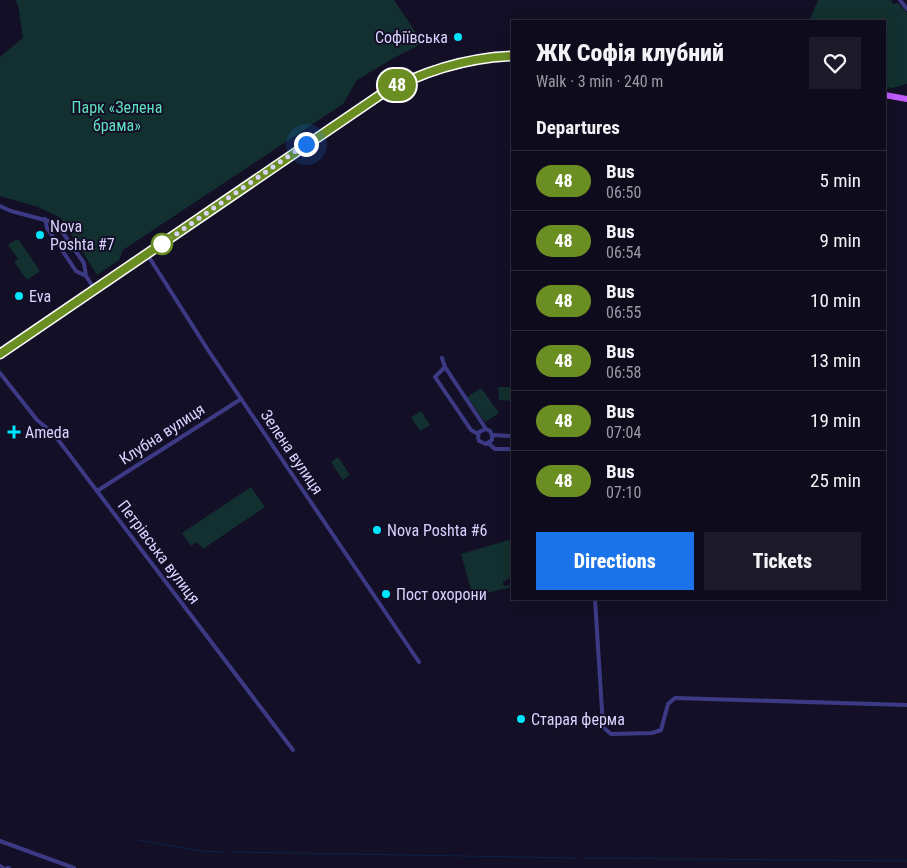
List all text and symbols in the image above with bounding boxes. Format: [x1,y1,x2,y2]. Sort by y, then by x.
place label: Софіївська [375,28,448,47]
marker: Софіївська [452,31,464,43]
button: heart [809,37,861,89]
text: ЖК Софія клубний [536,39,724,67]
line badge: 48 [374,69,420,101]
text: Walk · 3 min · 240 m [536,72,663,91]
text: 48 [388,74,406,95]
park label: Парк «Зелена брама» [72,98,162,135]
text: Departures [536,116,620,139]
your location [294,132,319,157]
text: Bus [606,160,635,183]
text: 5 min [819,169,861,192]
text: 48 [554,170,573,191]
text: 06:50 [606,183,641,202]
place label: Nova Poshta #7 [50,217,115,254]
text: Bus [606,220,635,243]
marker: Nova Poshta #7 [34,229,46,241]
text: 9 min [819,229,861,252]
text: 48 [554,230,573,251]
unlabelled marker [151,233,173,255]
text: 06:54 [606,243,641,262]
text: Bus [606,280,635,303]
place label: Eva [29,287,51,306]
text: 10 min [810,289,861,312]
marker: Eva [13,290,25,302]
text: 48 [554,290,573,311]
text: 06:55 [606,303,641,322]
text: Bus [606,340,635,363]
text: 13 min [810,349,861,372]
text: 48 [554,350,573,371]
text: 06:58 [606,363,641,382]
street label: Клубна вулиця [116,399,208,469]
text: Bus [606,400,635,423]
street label: Зелена вулиця [257,406,327,498]
text: 19 min [810,409,861,432]
text: 48 [554,410,573,431]
place label: Ameda [25,423,69,442]
text: 07:04 [606,423,641,442]
marker: Ameda [7,425,21,439]
text: Bus [606,460,635,483]
text: 25 min [810,469,861,492]
text: 48 [554,470,573,491]
text: 07:10 [606,483,641,502]
street label: Петрівська вулиця [114,496,204,608]
place label: Nova Poshta #6 [387,521,488,540]
marker: Nova Poshta #6 [371,524,383,536]
button: Directions [536,532,694,590]
button: Tickets [704,532,861,590]
place label: Пост охорони [396,585,487,604]
marker: Пост охорони [380,588,392,600]
place label: Старая ферма [531,710,625,729]
marker: Старая ферма [515,713,527,725]

